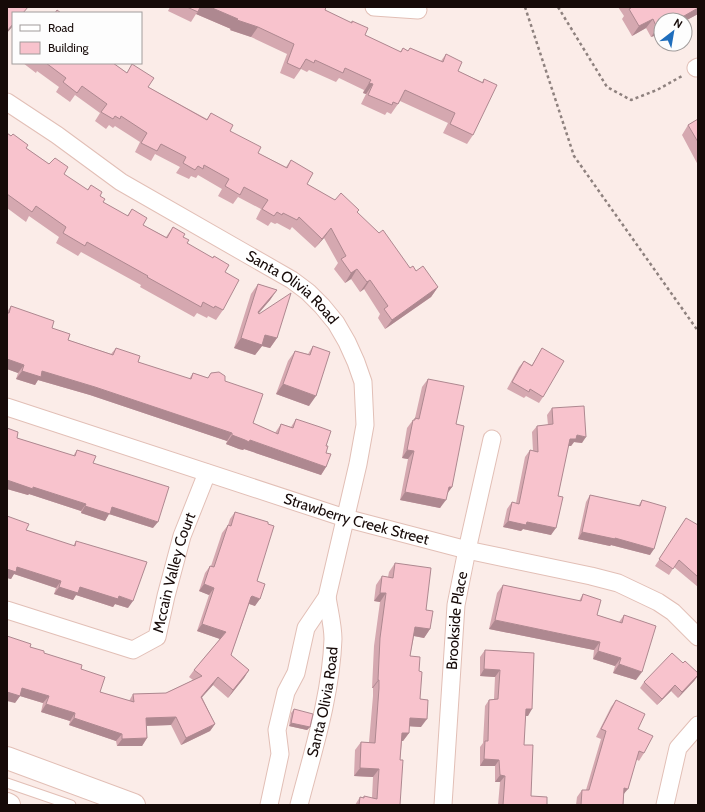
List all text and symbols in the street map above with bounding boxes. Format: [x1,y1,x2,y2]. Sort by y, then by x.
legend [12,12,142,64]
north arrow [653,12,693,52]
text: N [671,15,685,31]
text: Road [48,20,74,35]
text: Building [48,40,90,55]
street label: Santa Olivia Road [243,247,342,328]
street label: Strawberry Creek Street [281,489,431,549]
street label: Mccain Valley Court [149,510,199,635]
street label: Brookside Place [443,569,472,670]
street label: Santa Olivia Road [303,646,342,759]

